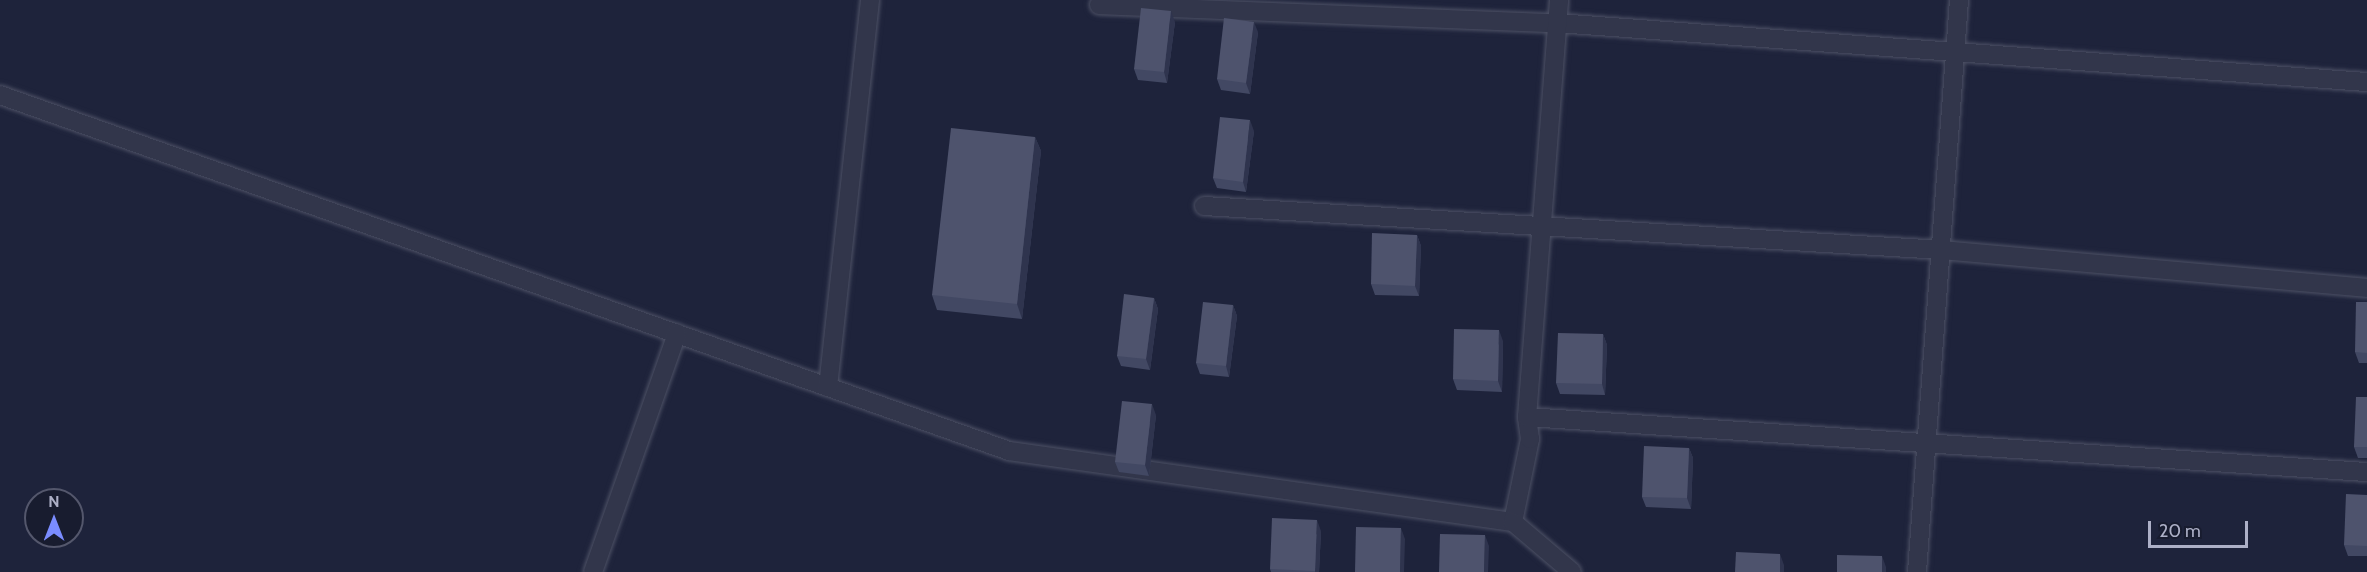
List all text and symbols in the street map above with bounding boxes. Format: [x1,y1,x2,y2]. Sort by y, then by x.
north arrow [24,488,84,548]
text: N [48,492,60,511]
scale bar [2151,509,2252,547]
text: 20 m [2159,520,2201,542]

